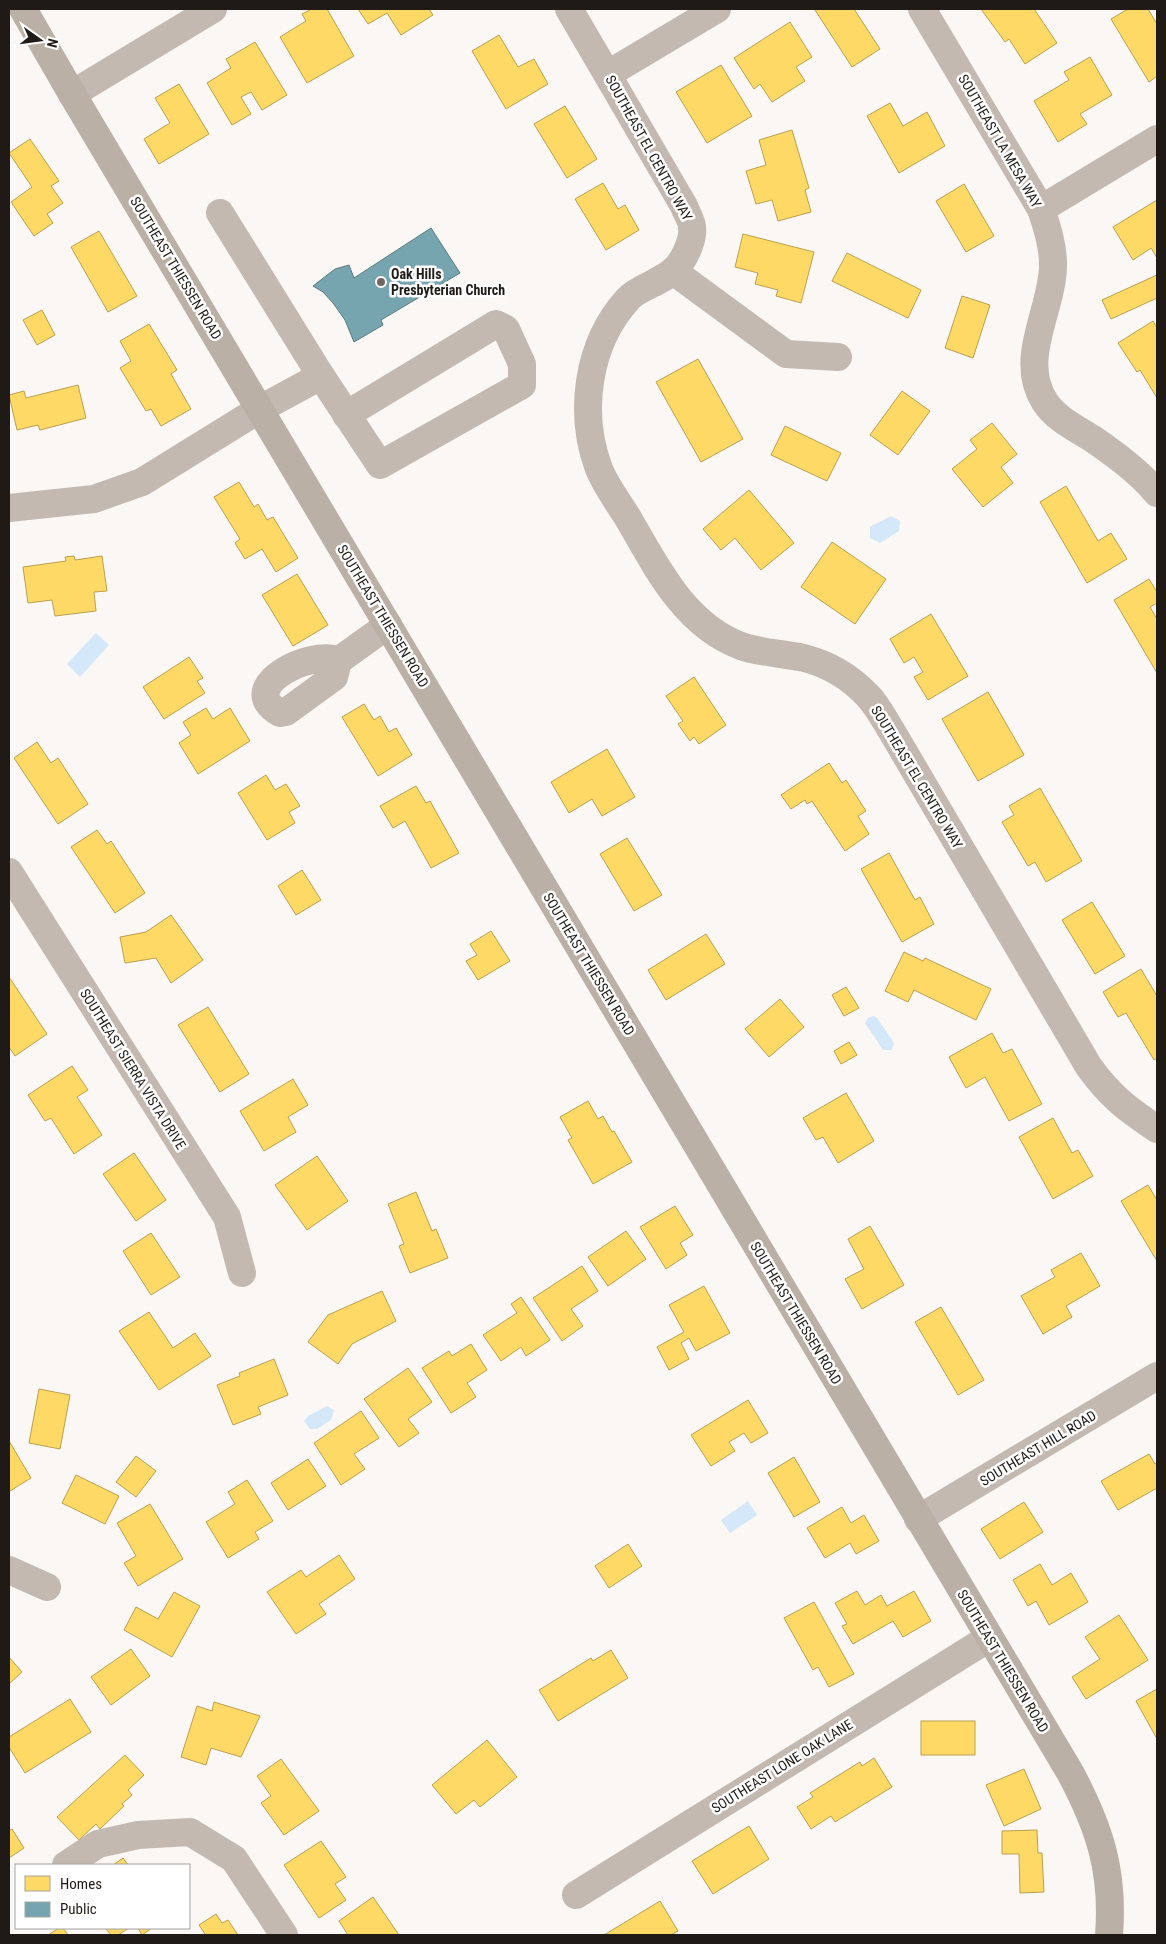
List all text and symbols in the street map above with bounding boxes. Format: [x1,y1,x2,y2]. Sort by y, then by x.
north arrow [15,15,65,65]
text: N [44,37,61,49]
street label: SOUTHEAST LA MESA WAY [955,71,1045,211]
street label: SOUTHEAST EL CENTRO WAY [602,73,696,224]
street label: SOUTHEAST THIESSEN ROAD [127,194,225,342]
place label: Oak Hills Presbyterian Church [391,266,505,298]
marker: Oak Hills Presbyterian Church [375,276,387,288]
street label: SOUTHEAST THIESSEN ROAD [334,542,432,690]
street label: SOUTHEAST EL CENTRO WAY [868,703,966,852]
street label: SOUTHEAST THIESSEN ROAD [540,890,638,1038]
street label: SOUTHEAST SIERRA VISTA DRIVE [77,986,189,1152]
street label: SOUTHEAST THIESSEN ROAD [747,1239,845,1387]
street label: SOUTHEAST HILL ROAD [977,1407,1099,1489]
street label: SOUTHEAST THIESSEN ROAD [954,1587,1052,1735]
street label: SOUTHEAST LONE OAK LANE [709,1716,855,1816]
legend [15,1864,190,1929]
text: Homes [60,1875,102,1893]
text: Public [60,1900,97,1918]

